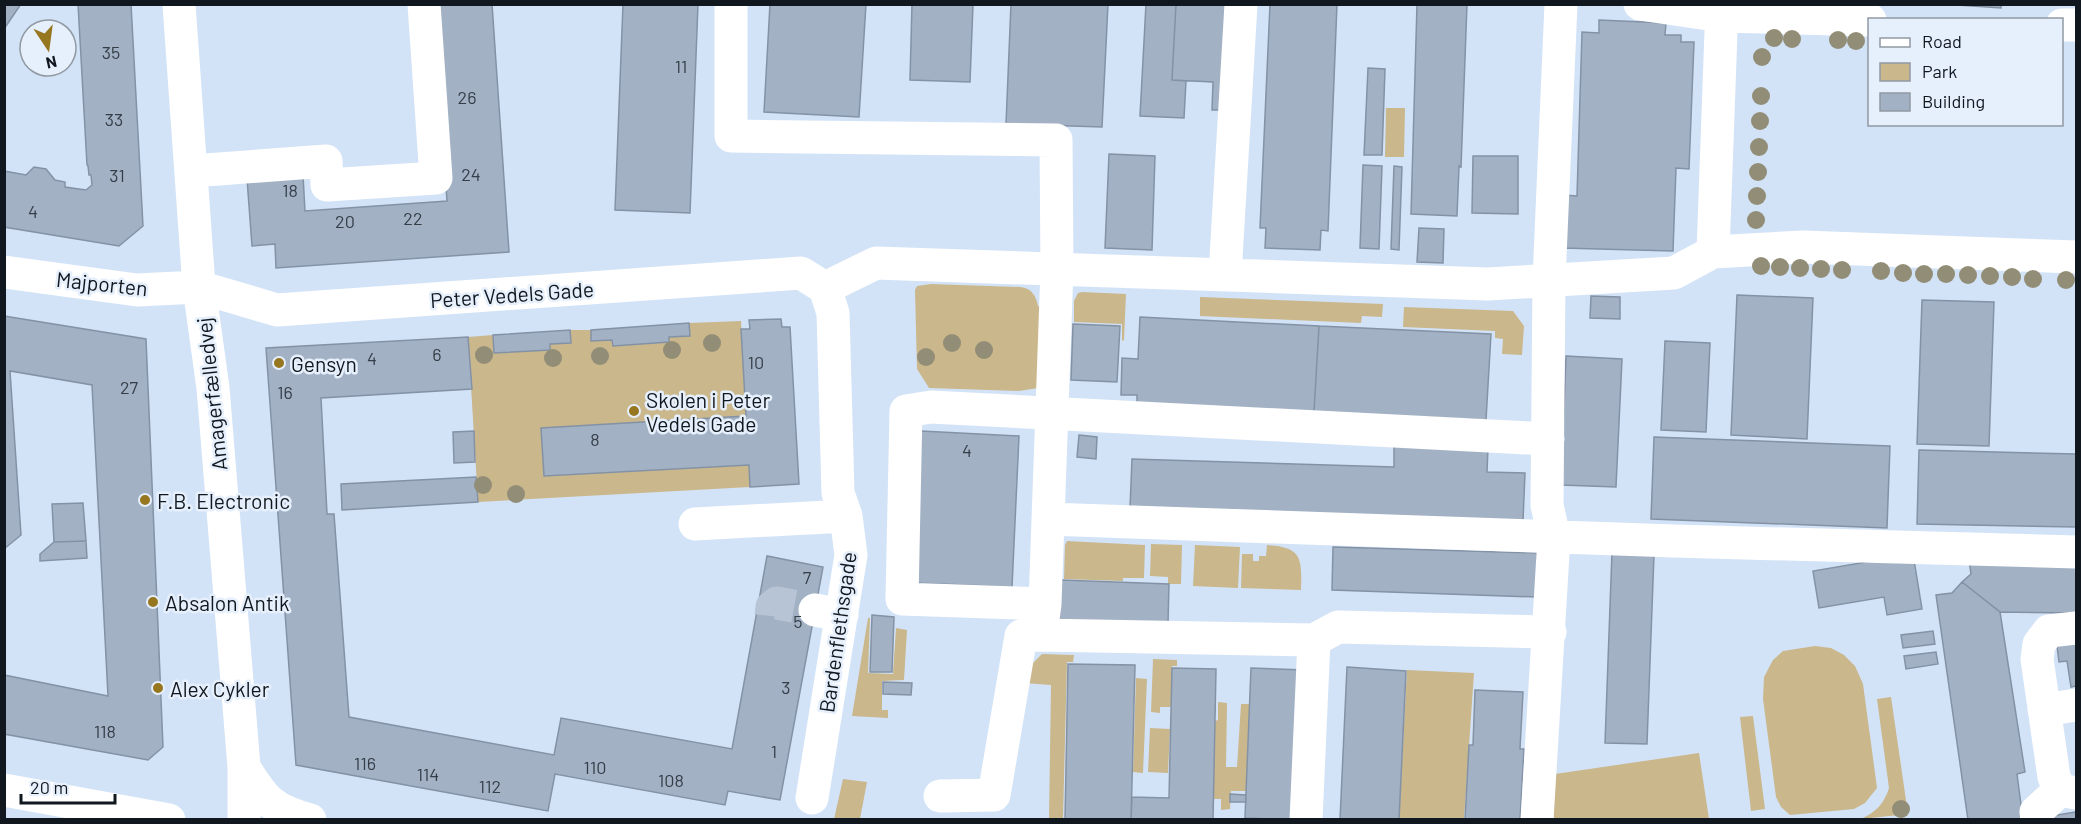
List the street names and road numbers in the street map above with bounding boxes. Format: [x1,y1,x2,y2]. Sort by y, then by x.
street label: Majporten [55,266,149,300]
street label: Peter Vedels Gade [429,276,595,312]
street label: Amagerfælledvej [191,316,231,472]
street label: Bardenflethsgade [813,550,861,714]

